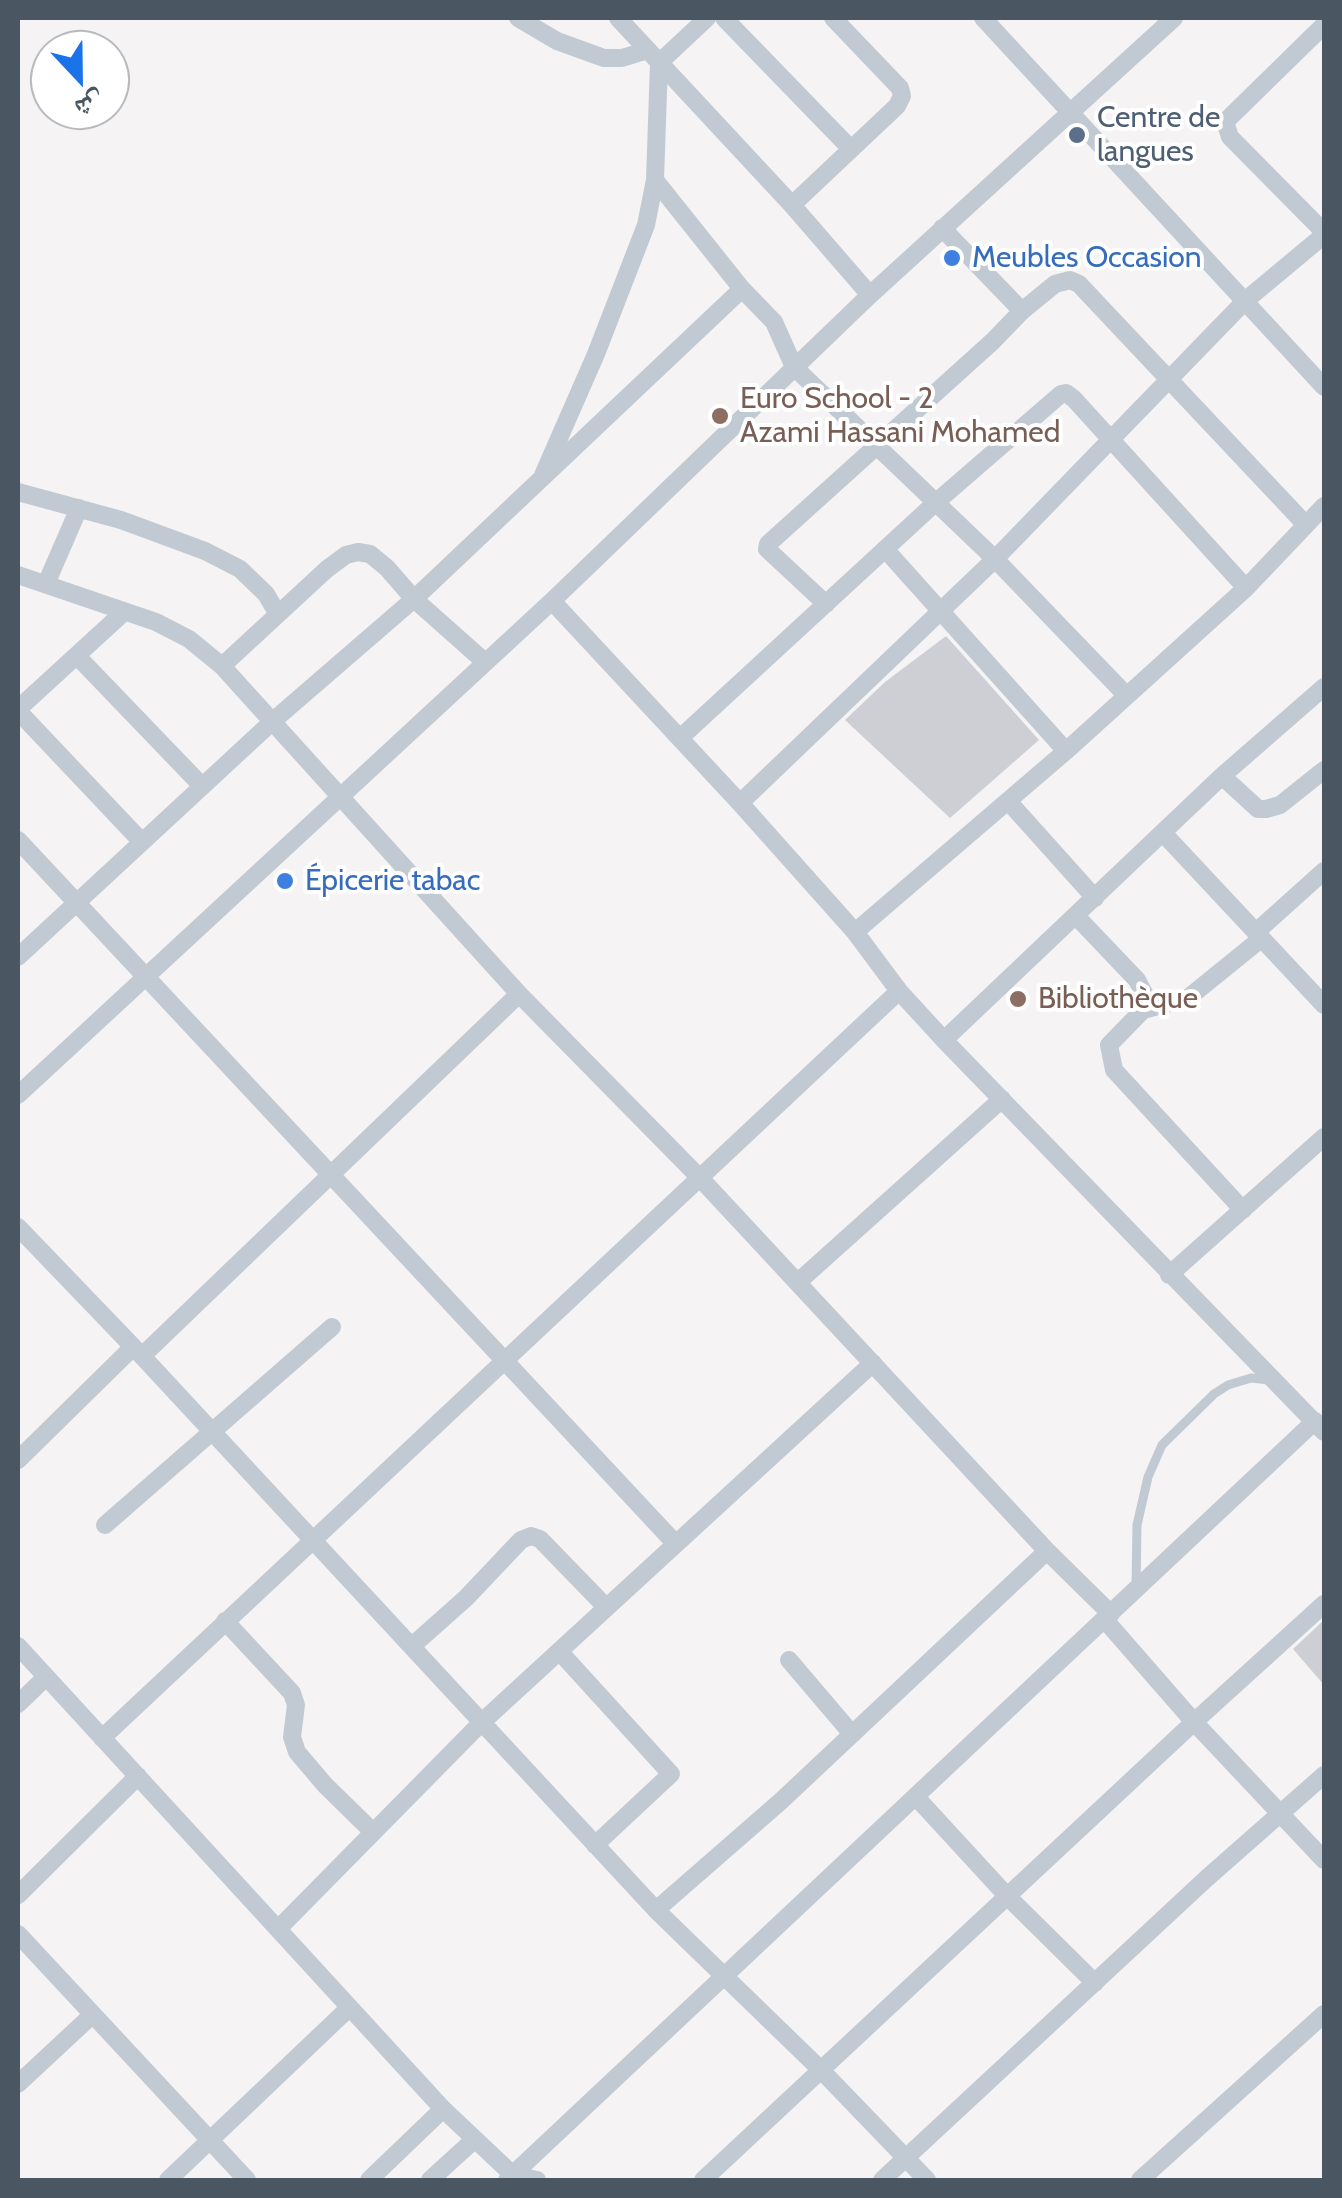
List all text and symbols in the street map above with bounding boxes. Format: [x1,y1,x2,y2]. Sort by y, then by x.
north arrow [30,30,130,130]
text: ش [70,85,111,127]
place label: Centre de langues [1097,100,1220,170]
marker: Centre de langues [1066,124,1088,146]
place label: Meubles Occasion [972,240,1202,276]
marker: Meubles Occasion [941,247,963,269]
place label: Euro School - 2 Azami Hassani Mohamed [740,381,1060,452]
marker: Euro School - 2 Azami Hassani Mohamed [709,405,731,427]
place label: Épicerie tabac [305,863,480,899]
marker: Épicerie tabac [274,870,296,892]
place label: Bibliothèque [1038,981,1198,1017]
marker: Bibliothèque [1007,988,1029,1010]

